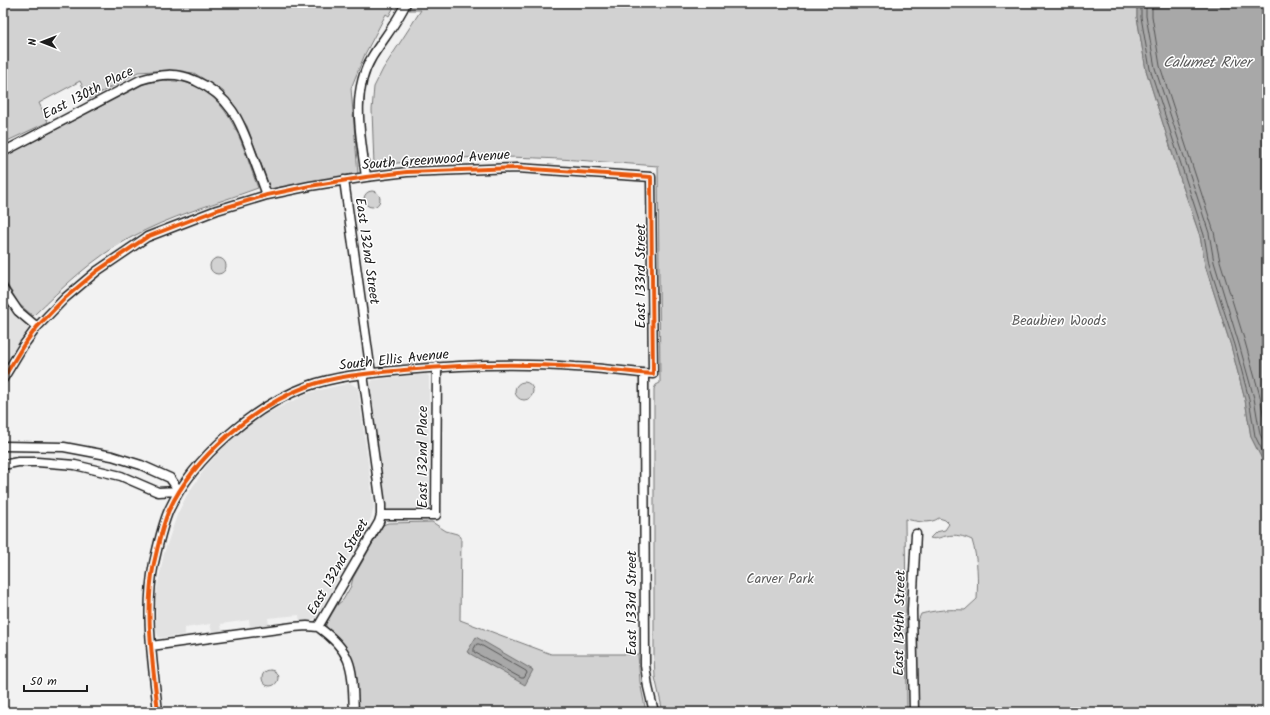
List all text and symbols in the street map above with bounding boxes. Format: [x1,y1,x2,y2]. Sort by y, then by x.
north arrow [22,22,62,62]
text: N [24,38,42,45]
water label: Calumet River [1163,51,1254,75]
street label: East 130th Place [39,60,138,125]
street label: South Greenwood Avenue [361,144,511,176]
street label: East 132nd Street [349,196,385,307]
street label: East 133rd Street [630,223,652,328]
park label: Beaubien Woods [1011,310,1107,332]
street label: South Ellis Avenue [338,343,451,377]
street label: East 132nd Place [412,405,434,508]
street label: East 132nd Street [302,514,375,619]
street label: East 133rd Street [621,550,643,655]
park label: Carver Park [746,568,814,590]
street label: East 134th Street [888,569,912,676]
scale bar [24,667,87,693]
text: 50 m [30,672,57,691]

